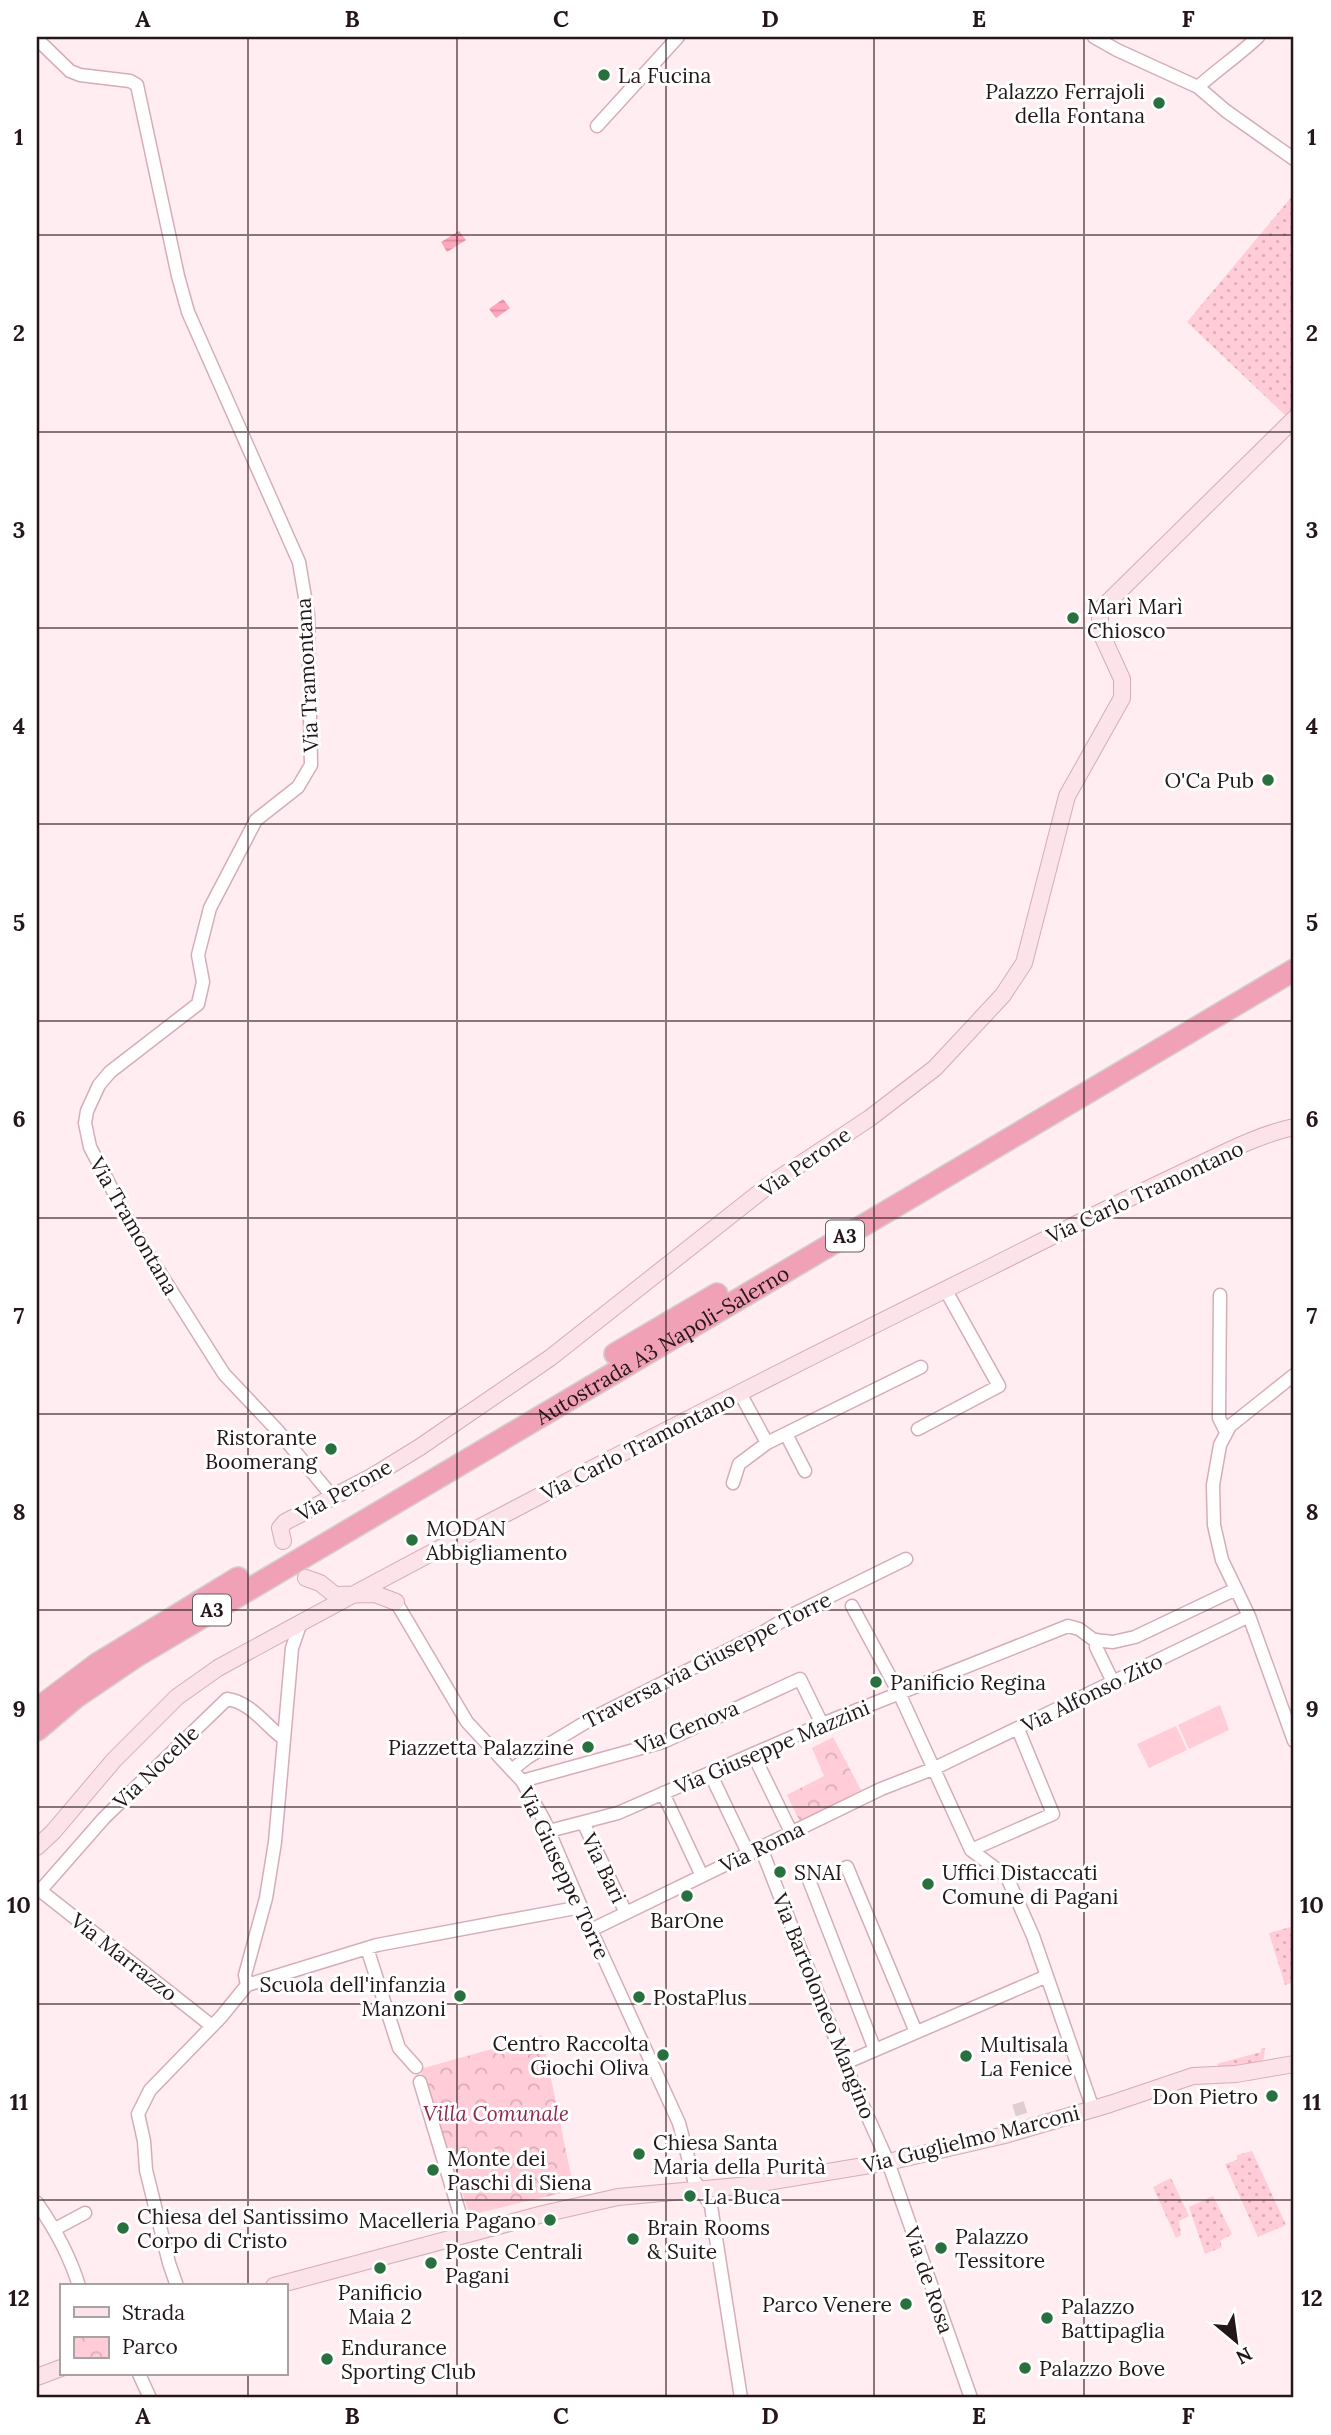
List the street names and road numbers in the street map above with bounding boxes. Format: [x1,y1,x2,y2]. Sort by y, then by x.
street label: Via Tramontana [289,597,325,754]
street label: Via Perone [753,1121,856,1204]
street label: Via Carlo Tramontano [1041,1134,1248,1250]
street label: Via Tramontana [83,1151,184,1300]
road number: A3 [826,1220,864,1252]
street label: Autostrada A3 Napoli-Salerno [529,1259,794,1431]
street label: Via Carlo Tramontano [536,1385,740,1507]
street label: Via Perone [291,1453,396,1528]
street label: Traversa via Giuseppe Torre [579,1586,835,1734]
road number: A3 [193,1594,231,1626]
street label: Via Alfonso Zito [1016,1647,1167,1739]
street label: Via Genova [630,1694,743,1760]
street label: Via Giuseppe Mazzini [670,1694,874,1801]
street label: Via Nocelle [107,1719,205,1815]
street label: Via Giuseppe Torre [512,1782,616,1964]
street label: Via Roma [714,1815,809,1879]
street label: Via Bari [575,1828,633,1908]
street label: Via Bartolomeo Mangino [766,1888,882,2123]
street label: Via Marrazzo [64,1906,183,2007]
street label: Via Guglielmo Marconi [859,2099,1082,2179]
street label: Via de Rosa [898,2222,960,2337]

